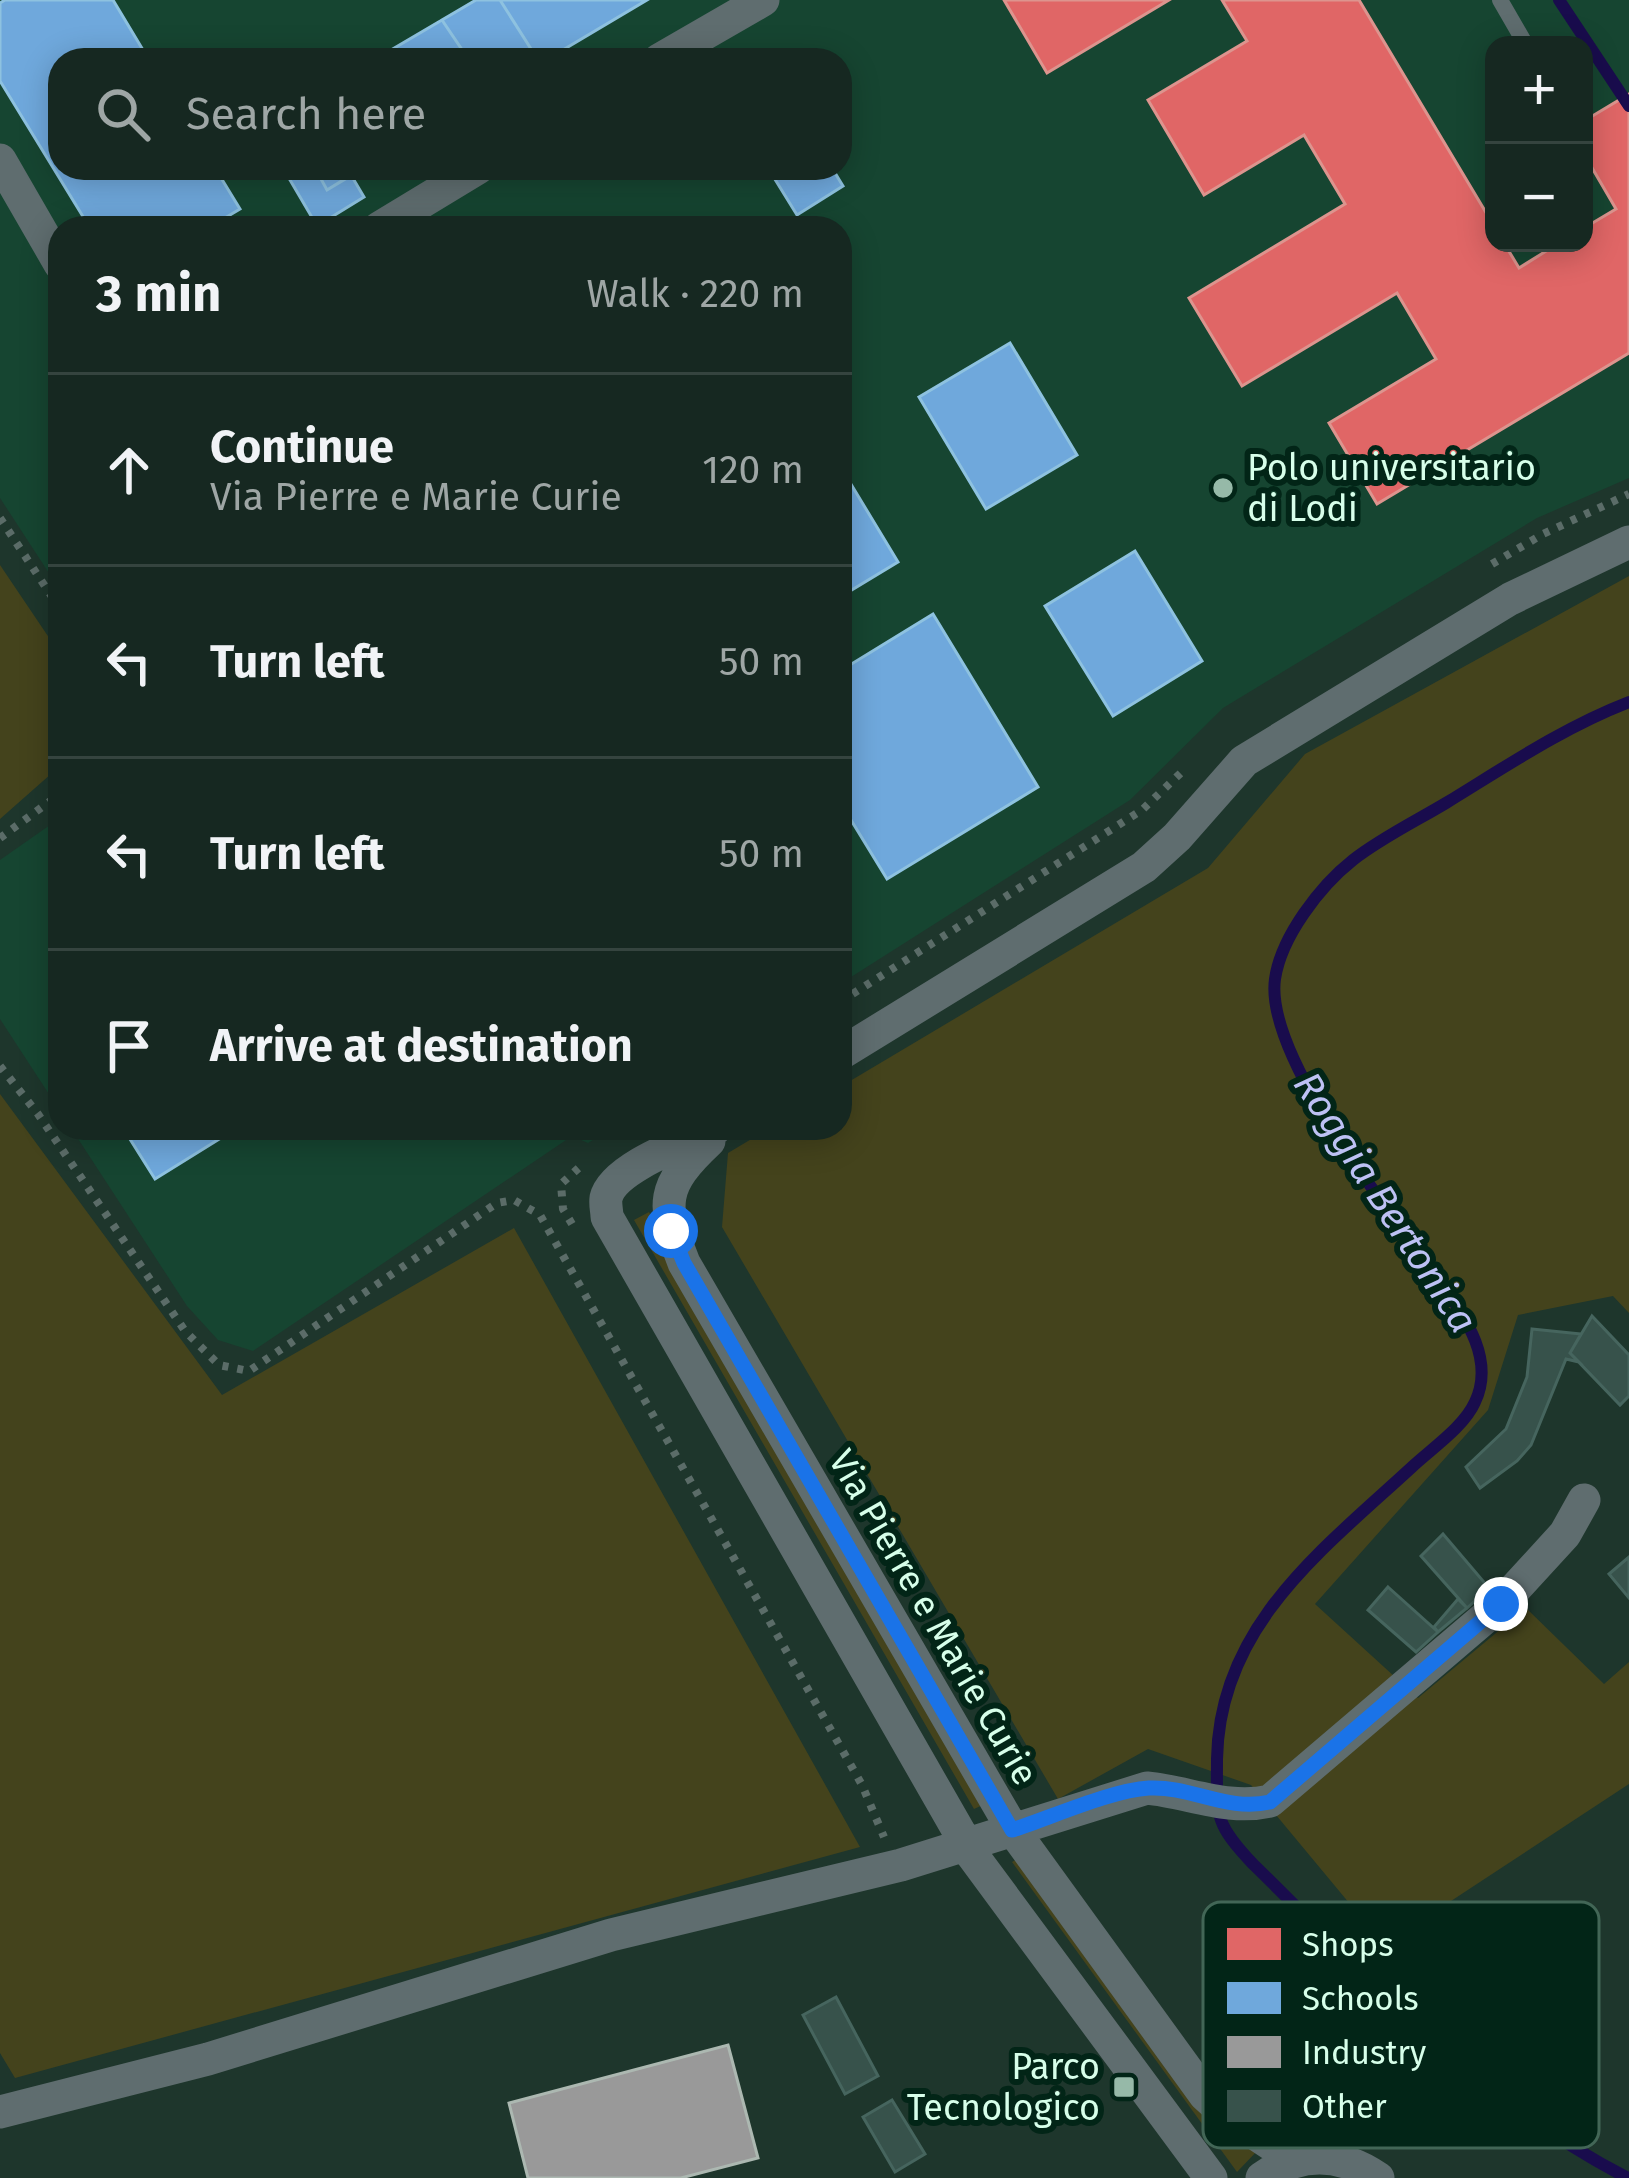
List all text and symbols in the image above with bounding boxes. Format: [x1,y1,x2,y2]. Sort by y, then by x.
map controls [1485,36,1593,252]
button: + [1485,36,1593,144]
search box [48,48,852,180]
icon: search [90,81,156,147]
text: Search here [186,87,426,141]
button: − [1485,144,1593,252]
text: 3 min [96,263,222,325]
text: Walk · 220 m [587,271,804,317]
text: Continue [210,420,394,474]
icon: ahead [96,437,162,503]
place label: Polo universitario di Lodi [1247,446,1536,531]
text: 120 m [702,447,804,493]
text: Via Pierre e Marie Curie [210,474,622,520]
marker: Polo universitario di Lodi [1210,475,1236,501]
icon: left [96,629,162,695]
text: Turn left [210,635,384,689]
text: 50 m [719,639,804,685]
icon: left [96,821,162,887]
text: Turn left [210,827,384,881]
text: 50 m [719,831,804,877]
icon: arrive [96,1013,162,1079]
text: Arrive at destination [210,1019,633,1073]
water label: Roggia Bertonica [1284,1064,1486,1341]
route start [644,1204,698,1258]
street label: Via Pierre e Marie Curie [819,1442,1047,1793]
route end [1474,1577,1528,1631]
legend [1203,1902,1599,2148]
text: Shops [1302,1925,1394,1965]
text: Schools [1302,1979,1419,2019]
text: Industry [1302,2033,1426,2073]
place label: Parco Tecnologico [907,2045,1100,2130]
marker: Parco Tecnologico [1111,2074,1137,2100]
text: Other [1302,2087,1387,2127]

